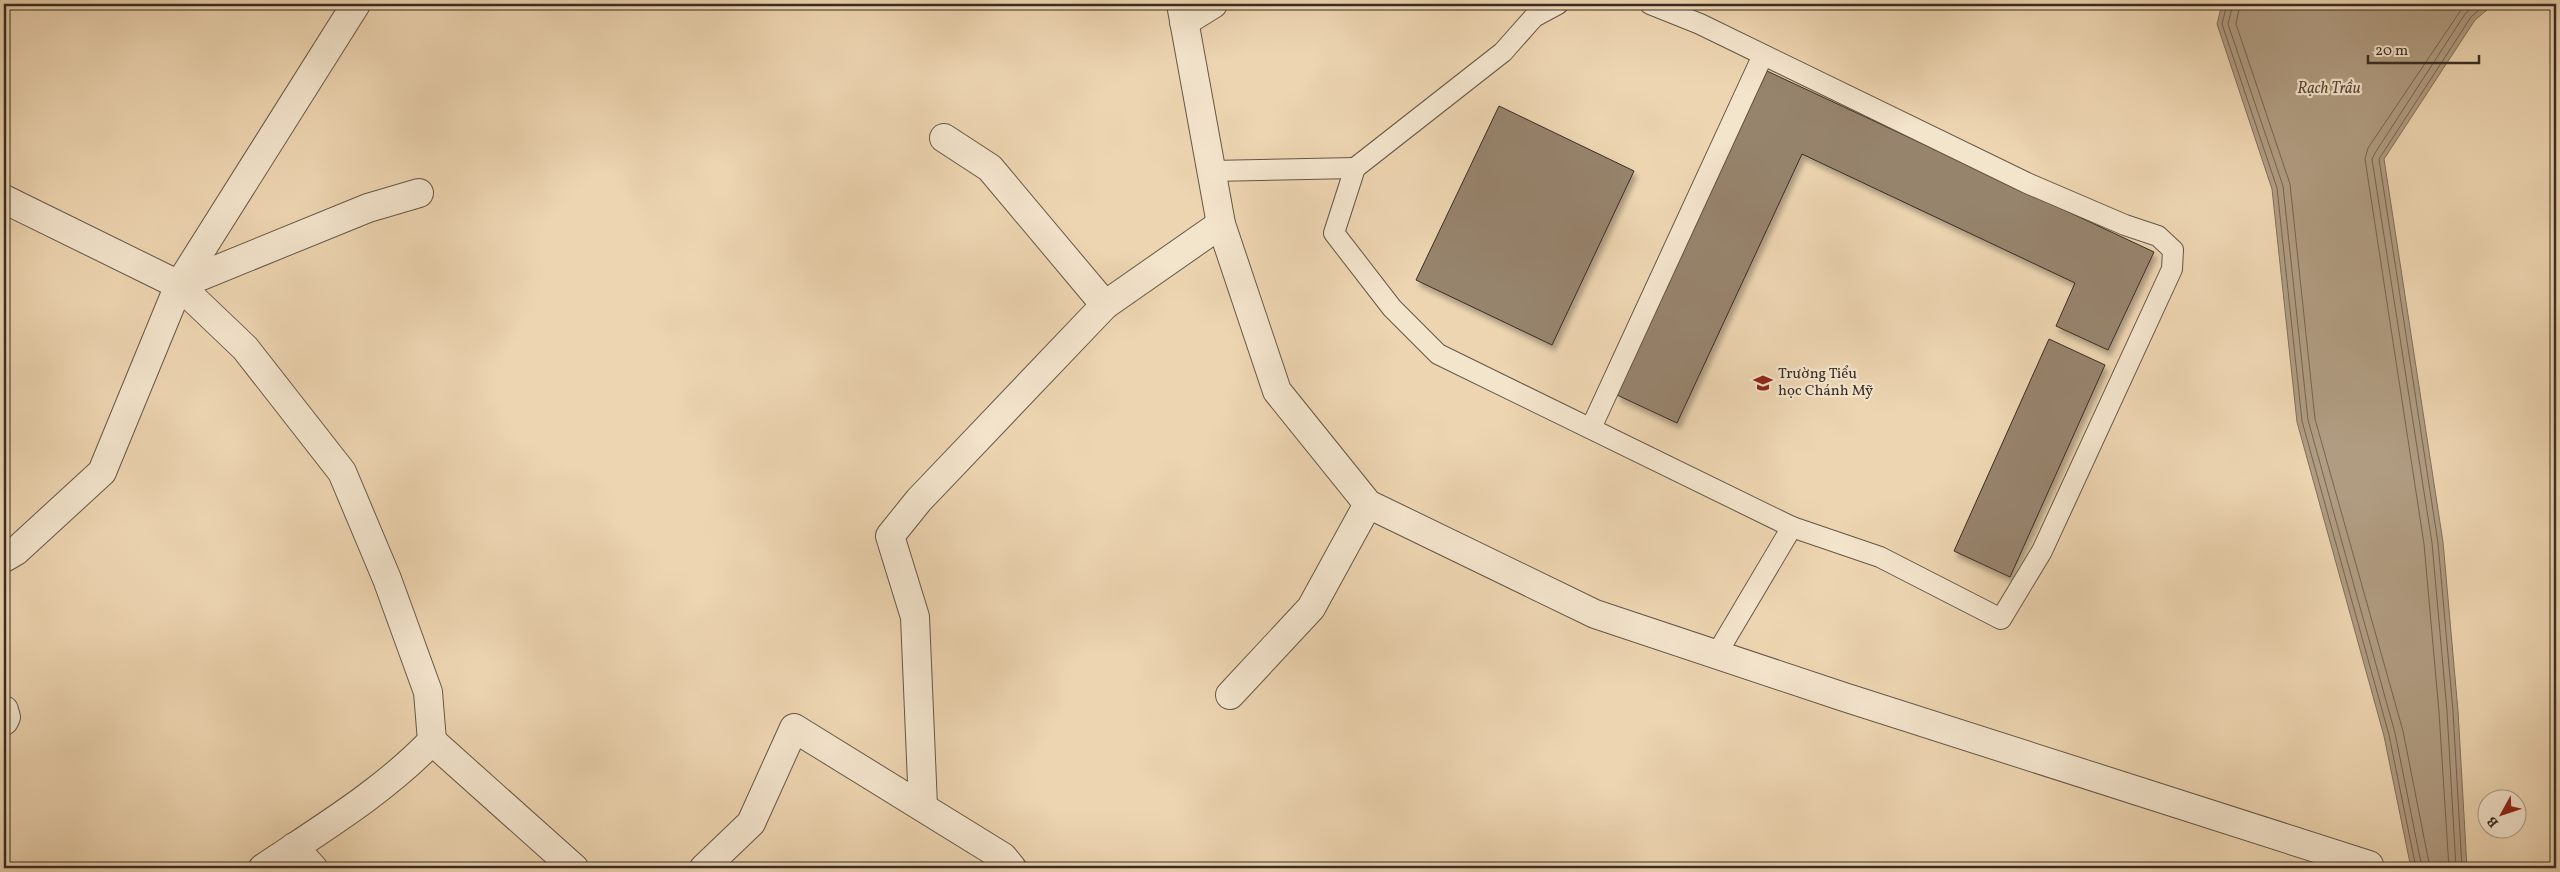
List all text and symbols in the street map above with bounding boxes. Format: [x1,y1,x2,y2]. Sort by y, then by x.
scale bar [2368,32,2479,64]
text: 20 m [2375,41,2408,62]
water label: Rạch Trầu [2297,78,2361,100]
place label: Trường Tiểu học Chánh Mỹ [1778,364,1873,402]
school or university icon: Trường Tiểu học Chánh Mỹ [1752,372,1774,394]
north arrow [2478,790,2528,840]
text: B [2483,812,2503,831]

